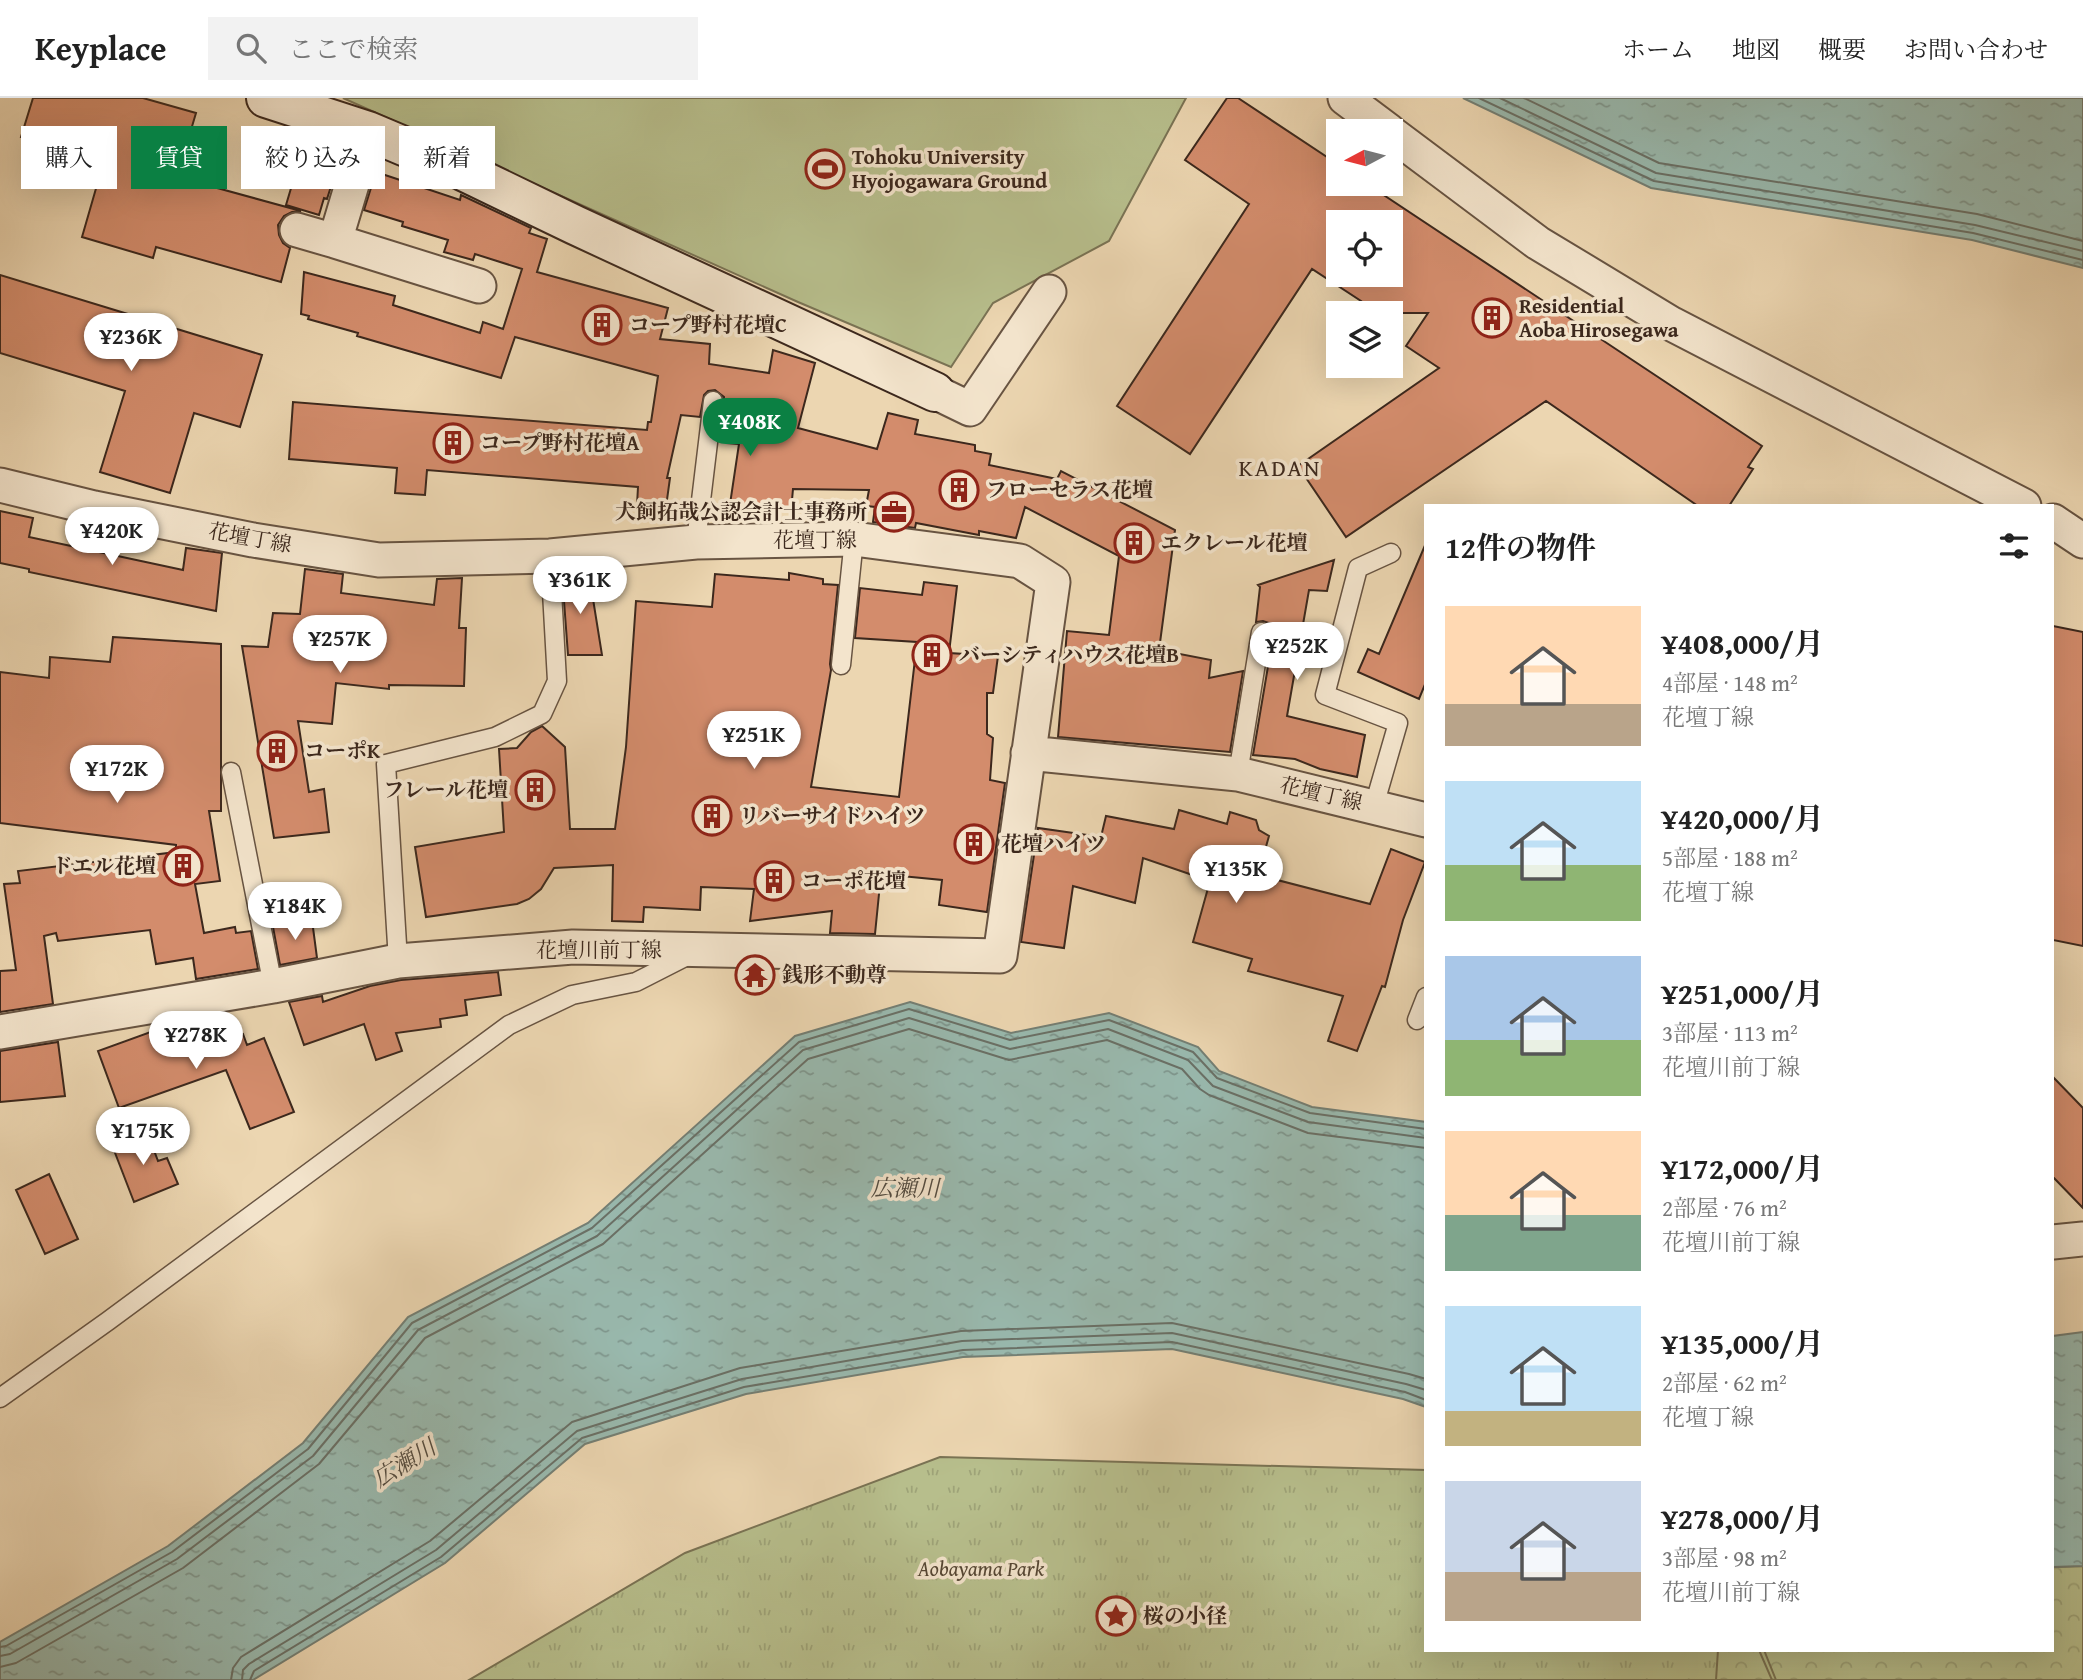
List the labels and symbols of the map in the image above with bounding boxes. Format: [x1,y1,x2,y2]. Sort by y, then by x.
north arrow [1326,119,1404,196]
place label: Tohoku University Hyojogawara Ground [852,141,1047,196]
sports icon: Tohoku University Hyojogawara Ground [804,148,846,190]
place label: Residential Aoba Hirosegawa [1519,290,1679,345]
building icon: Residential Aoba Hirosegawa [1471,297,1513,339]
building icon: コープ野村花壇C [581,304,623,346]
place label: コープ野村花壇C [629,309,787,340]
pin: ¥236K [82,314,180,373]
pin: ¥408K [701,398,799,458]
building icon: コープ野村花壇A [432,422,474,464]
place label: コープ野村花壇A [480,427,640,458]
district label: KADAN [1239,450,1321,485]
building icon: フローセラス花壇 [938,469,980,511]
place label: フローセラス花壇 [986,474,1153,505]
office icon: 犬飼拓哉公認会計士事務所 [873,491,915,533]
place label: 犬飼拓哉公認会計士事務所 [615,496,867,527]
pin: ¥420K [63,508,161,567]
street label: 花壇丁線 [206,515,294,560]
building icon: エクレール花壇 [1113,522,1155,564]
street label: 花壇丁線 [773,524,857,555]
place label: エクレール花壇 [1161,527,1308,558]
pin: ¥361K [531,556,629,616]
pin: ¥257K [291,616,389,675]
pin: ¥252K [1248,622,1346,682]
building icon: バーシティハウス花壇B [911,634,953,676]
place label: バーシティハウス花壇B [959,639,1179,670]
pin: ¥251K [705,712,803,771]
building icon: コーポK [256,730,298,772]
place label: コーポK [304,735,381,766]
pin: ¥172K [68,746,166,805]
building icon: フレール花壇 [514,769,556,811]
street label: 花壇丁線 [1277,769,1366,818]
place label: フレール花壇 [383,774,508,805]
building icon: リバーサイドハイツ [691,795,733,837]
place label: リバーサイドハイツ [739,800,925,831]
building icon: 花壇ハイツ [953,823,995,865]
place label: 花壇ハイツ [1001,828,1106,859]
building icon: ドエル花壇 [162,845,204,887]
pin: ¥135K [1187,846,1285,905]
place label: ドエル花壇 [52,850,156,881]
building icon: コーポ花壇 [753,860,795,902]
place label: コーポ花壇 [801,865,906,896]
pin: ¥184K [246,882,344,942]
street label: 花壇川前丁線 [536,934,662,965]
temple icon: 銭形不動尊 [734,954,776,996]
place label: 銭形不動尊 [782,959,887,990]
pin: ¥278K [147,1012,245,1071]
pin: ¥175K [94,1108,192,1167]
water label: 広瀬川 [871,1171,943,1204]
water label: 広瀬川 [366,1429,444,1495]
park label: Aobayama Park [917,1553,1045,1584]
place icon: 桜の小径 [1095,1595,1137,1637]
place label: 桜の小径 [1143,1600,1227,1631]

